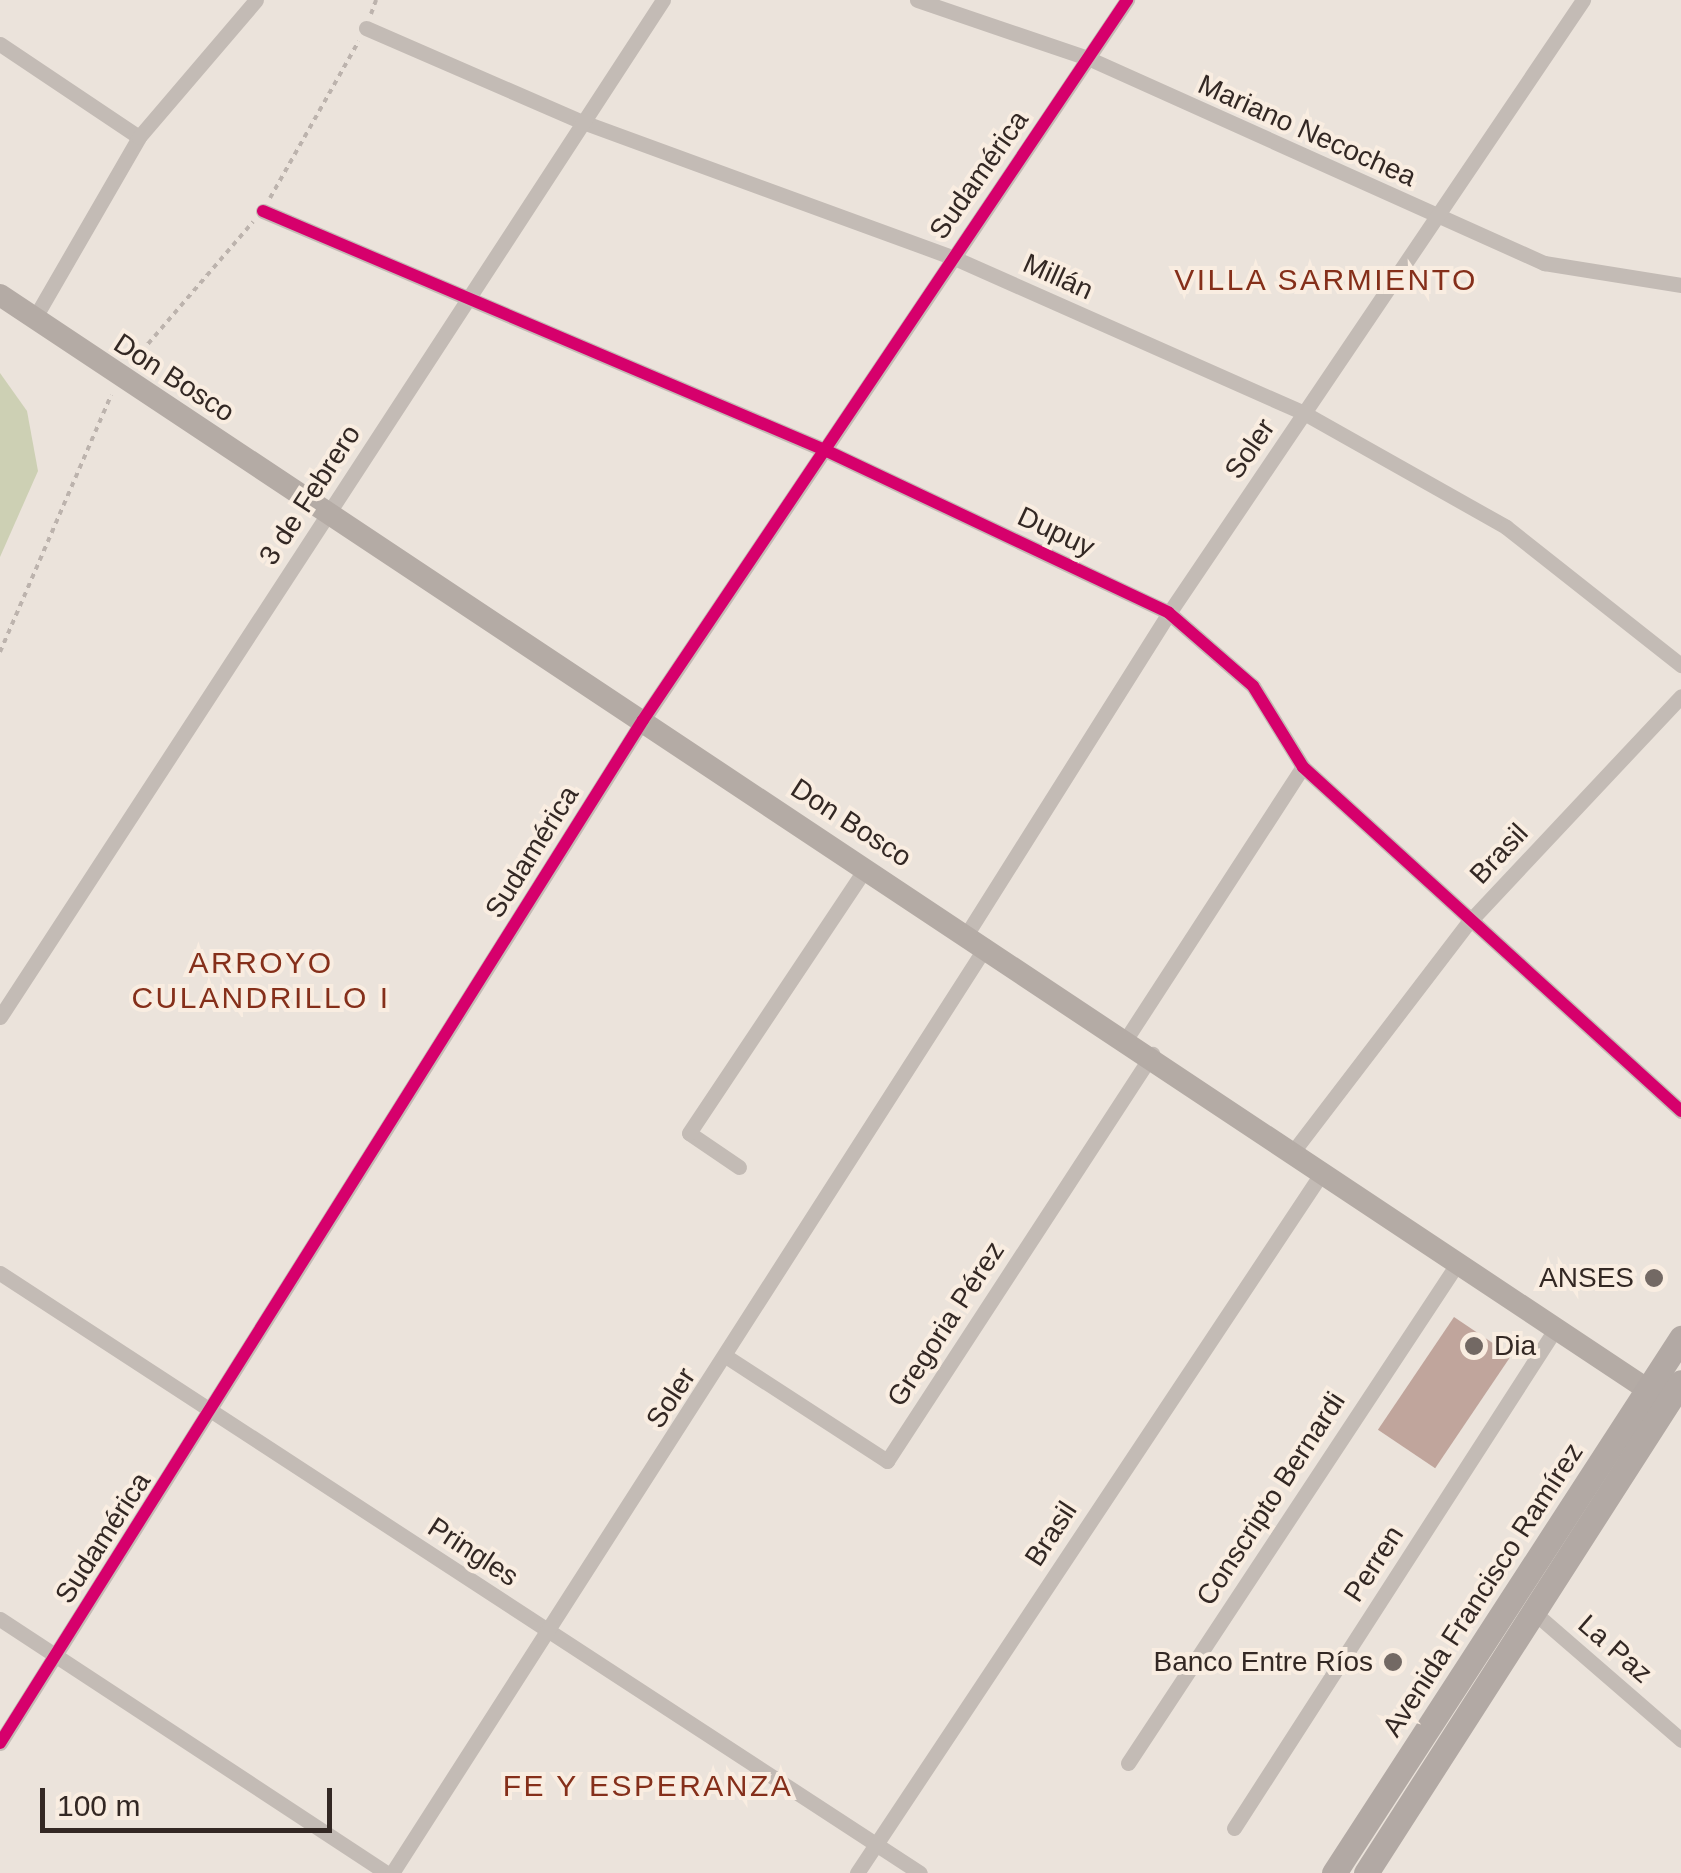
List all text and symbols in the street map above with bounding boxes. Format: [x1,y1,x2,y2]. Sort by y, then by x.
street label: Mariano Necochea [1193,68,1421,194]
street label: Sudamérica [922,104,1036,246]
street label: Millán [1018,247,1098,307]
district label: VILLA SARMIENTO [1173,262,1479,298]
street label: Don Bosco [107,327,241,429]
street label: Soler [1218,413,1282,485]
street label: 3 de Febrero [252,419,368,571]
street label: Dupuy [1012,500,1100,564]
street label: Don Bosco [784,772,918,874]
street label: Sudamérica [478,780,586,924]
street label: Brasil [1463,817,1535,891]
district label: ARROYO CULANDRILLO I [131,945,391,1016]
street label: Gregoria Pérez [880,1235,1012,1413]
place label: ANSES [1539,1261,1634,1295]
marker: ANSES [1643,1267,1665,1289]
place label: Dia [1494,1329,1536,1363]
marker: Dia [1463,1335,1485,1357]
street label: Soler [639,1361,703,1435]
street label: Conscripto Bernardi [1190,1386,1352,1612]
street label: Avenida Francisco Ramírez [1375,1437,1591,1743]
street label: Sudamérica [48,1466,158,1610]
street label: Brasil [1018,1495,1084,1573]
street label: Pringles [421,1510,525,1594]
street label: Perren [1337,1520,1411,1608]
street label: La Paz [1571,1608,1659,1690]
place label: Banco Entre Ríos [1154,1645,1373,1679]
marker: Banco Entre Ríos [1382,1651,1404,1673]
scale bar [45,1768,338,1830]
district label: FE Y ESPERANZA [502,1768,794,1804]
text: 100 m [57,1789,140,1822]

